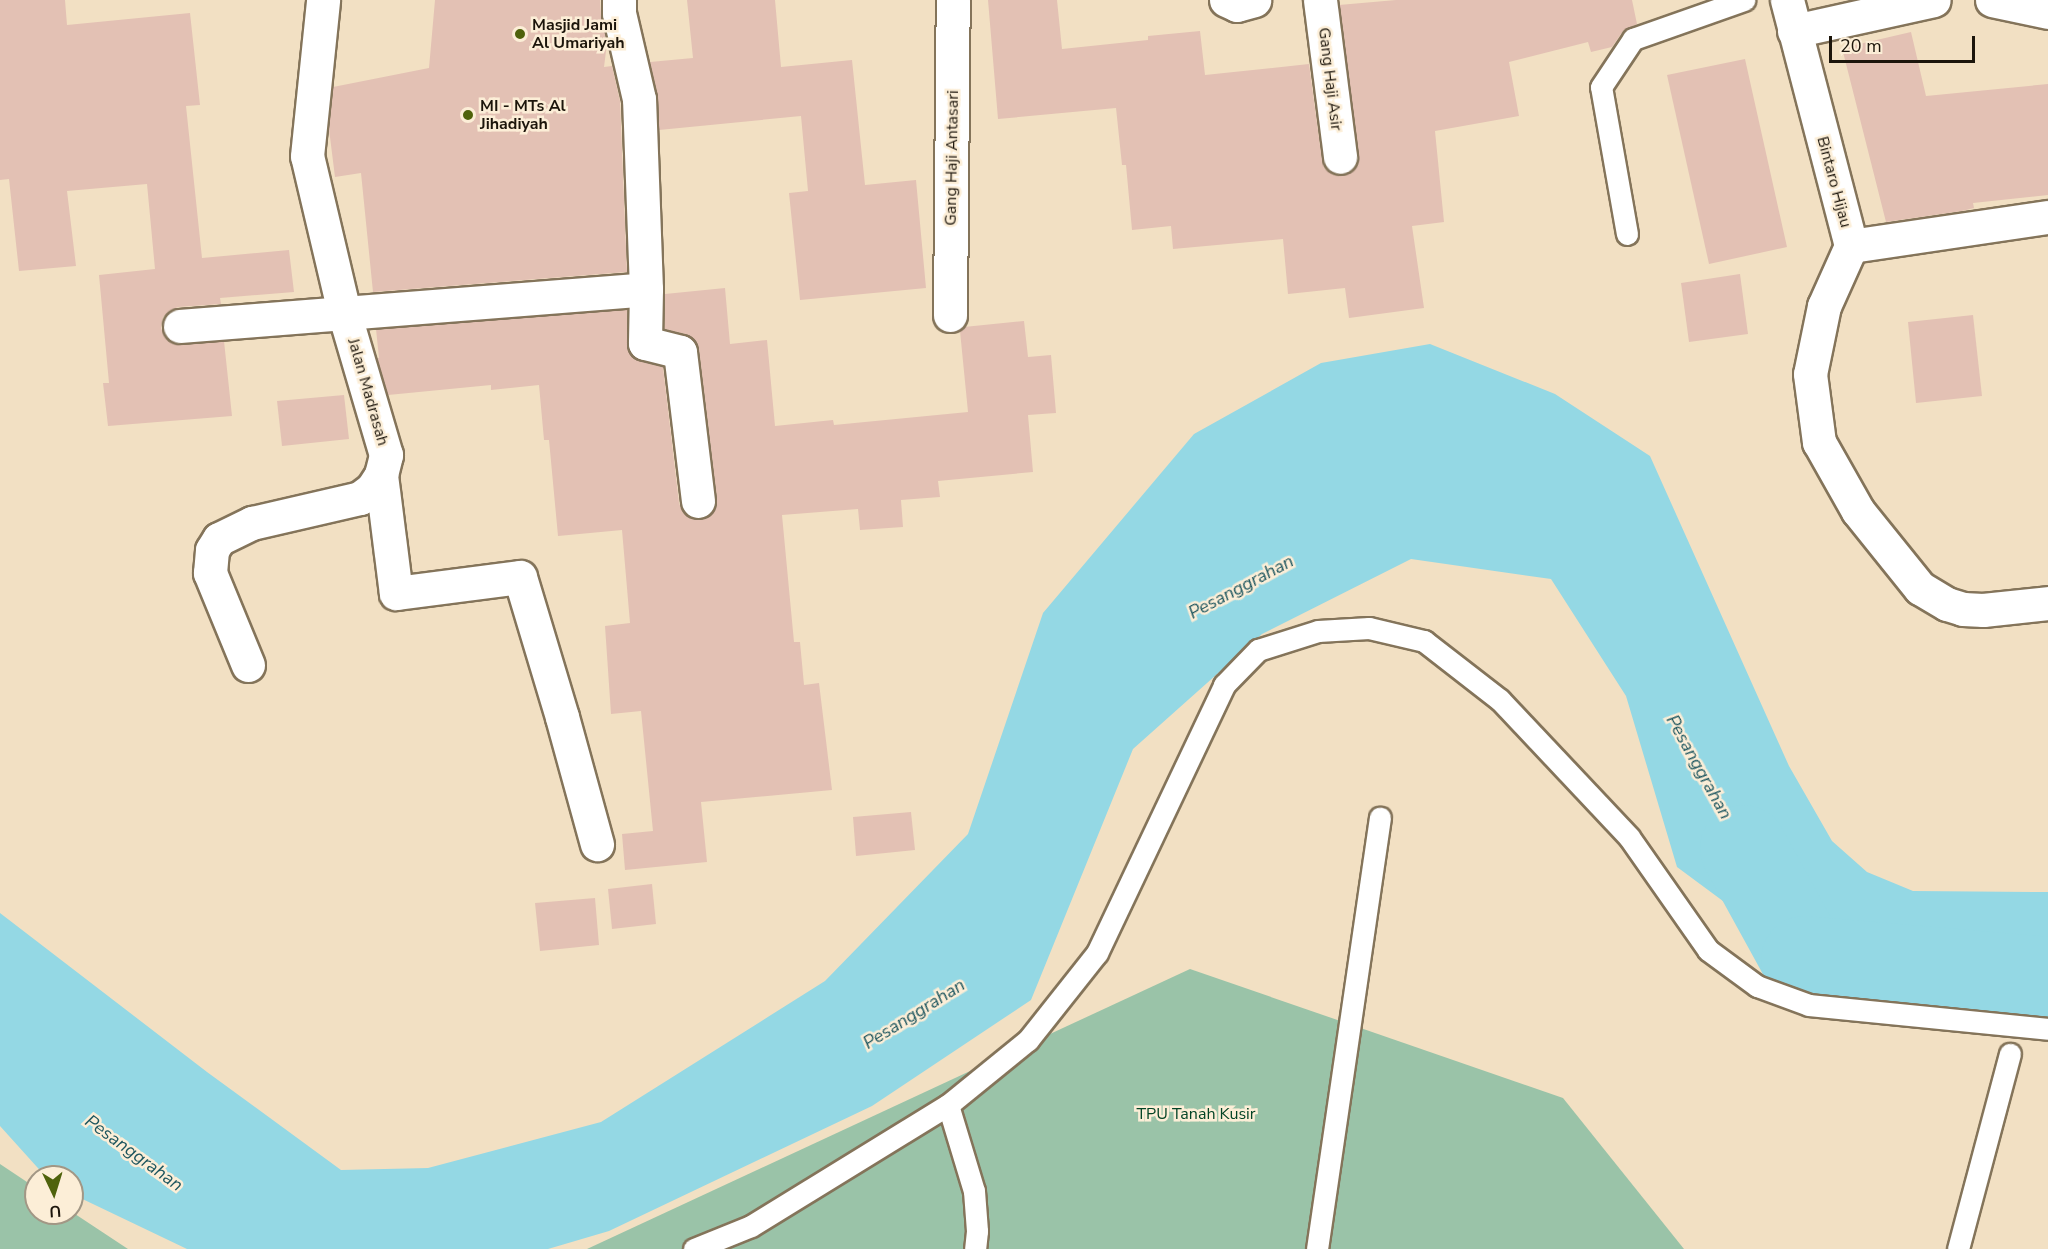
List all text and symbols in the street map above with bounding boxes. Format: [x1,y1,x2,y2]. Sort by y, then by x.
place label: Masjid Jami Al Umariyah [532,15,625,53]
scale bar [1832,24,1978,62]
street label: Gang Haji Asir [1314,26,1346,132]
marker: Masjid Jami Al Umariyah [513,27,527,41]
text: 20 m [1840,34,1882,58]
street label: Gang Haji Antasari [941,90,963,226]
place label: MI - MTs Al Jihadiyah [480,96,566,134]
marker: MI - MTs Al Jihadiyah [461,108,475,122]
street label: Bintaro Hijau [1813,134,1855,230]
street label: Jalan Madrasah [343,336,393,448]
water label: Pesanggrahan [1185,550,1297,624]
water label: Pesanggrahan [1661,711,1737,823]
water label: Pesanggrahan [859,974,969,1054]
park label: TPU Tanah Kusir [1136,1104,1256,1124]
water label: Pesanggrahan [81,1110,187,1196]
north arrow [24,1165,84,1225]
text: U [48,1200,62,1222]

